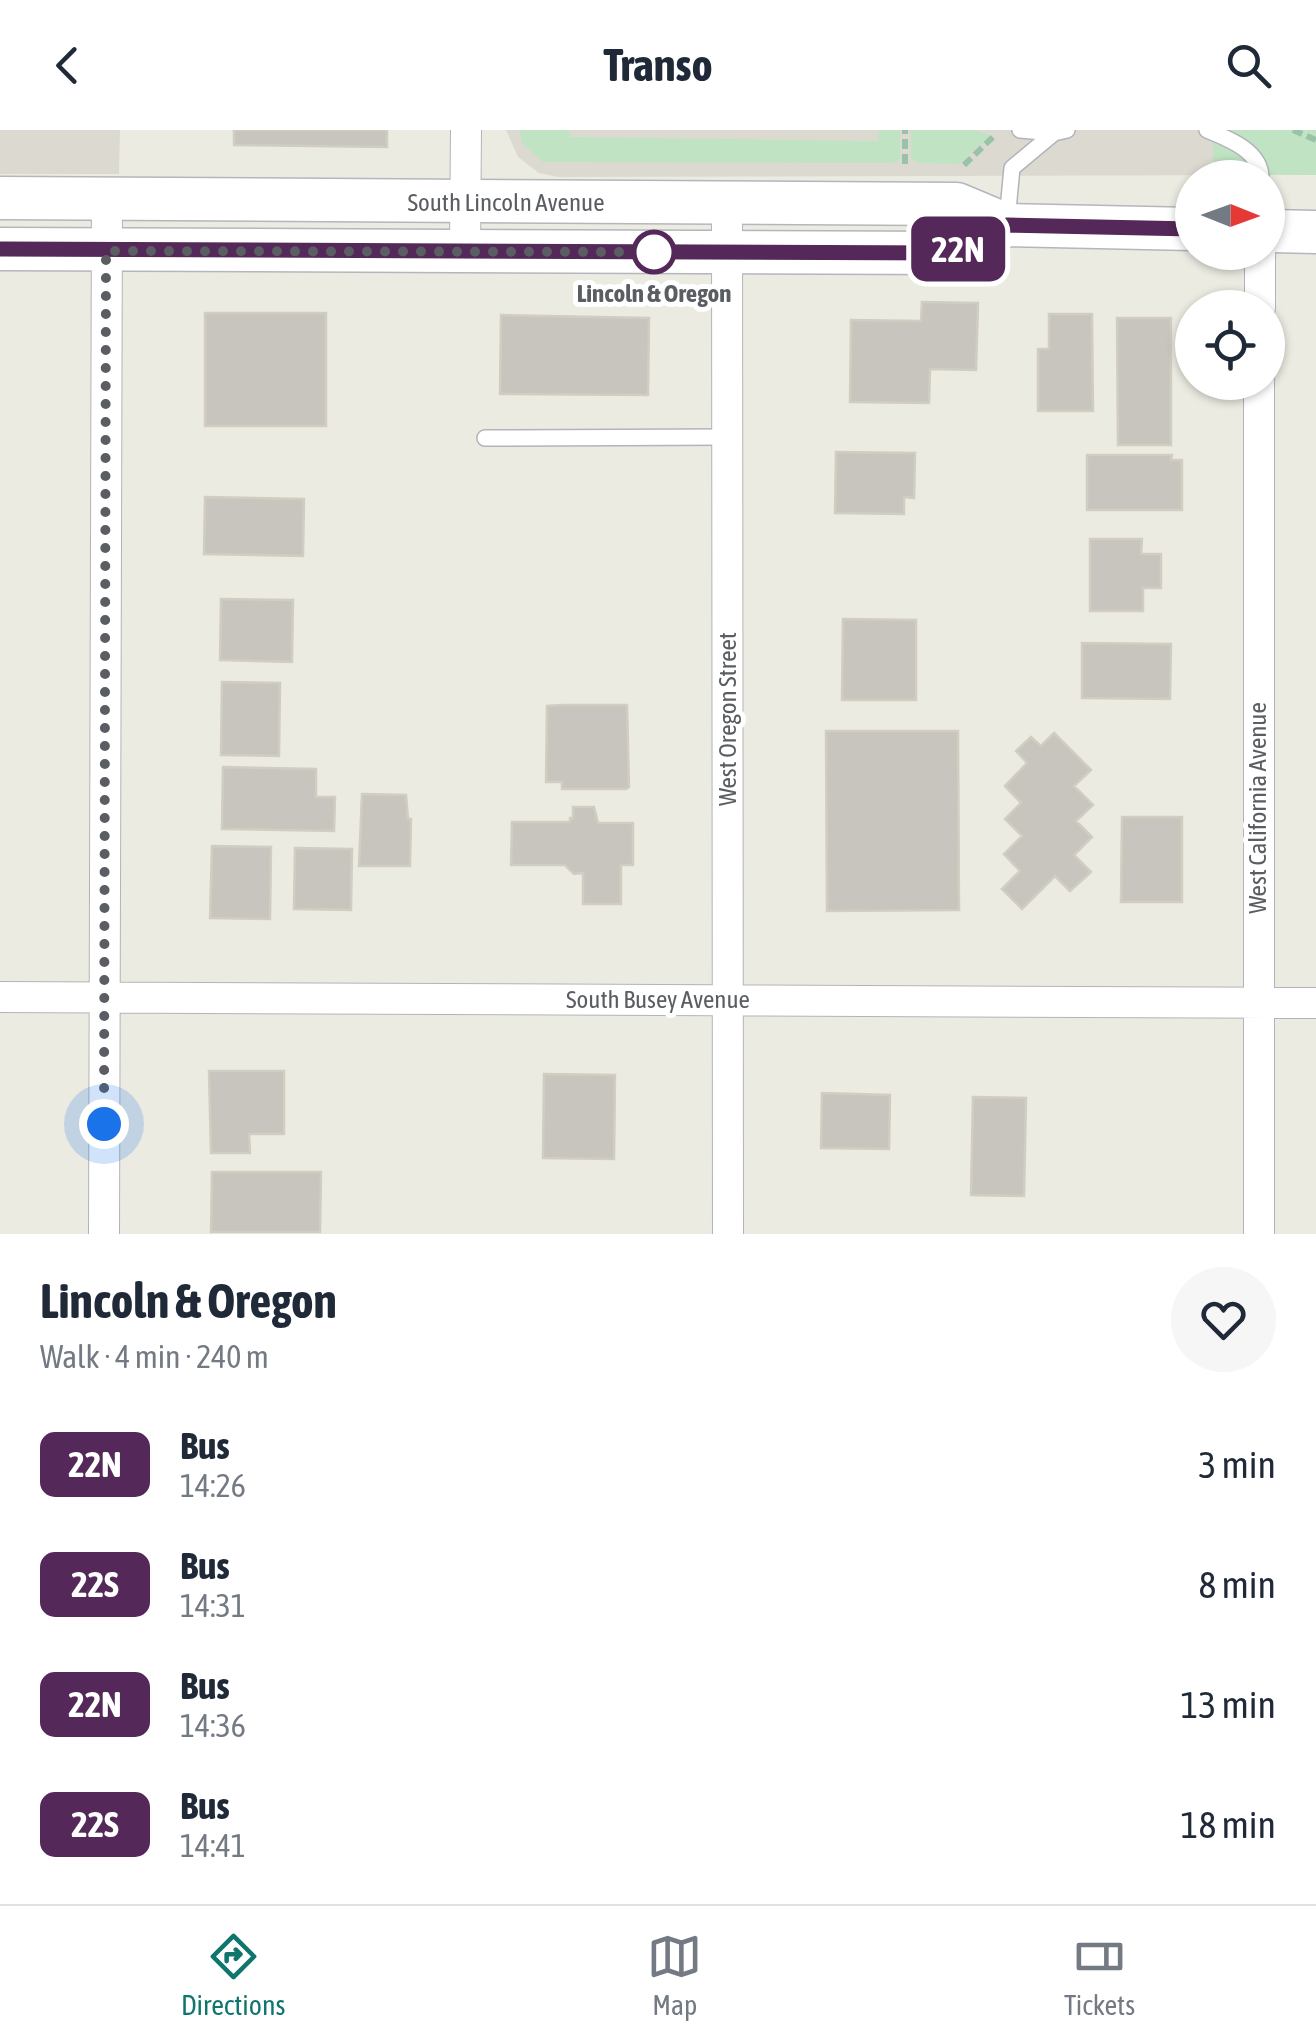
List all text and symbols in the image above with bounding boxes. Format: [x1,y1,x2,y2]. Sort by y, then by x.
icon: back [40,38,95,93]
icon: search [1221,38,1276,93]
text: Transo [603,39,713,91]
north arrow [1175,160,1285,270]
map controls [1175,160,1285,400]
street label: South Lincoln Avenue [407,188,605,216]
line badge: 22N [900,216,1016,282]
text: 22N [931,229,985,269]
marker: Lincoln & Oregon [633,231,675,273]
place label: Lincoln & Oregon [577,279,731,307]
button: locate [1175,290,1285,400]
street label: West Oregon Street [713,632,741,806]
street label: West California Avenue [1243,702,1271,914]
street label: South Busey Avenue [566,985,750,1013]
your location [79,1099,129,1149]
button: heart [1171,1267,1276,1372]
text: Lincoln & Oregon [40,1273,337,1328]
text: Walk · 4 min · 240 m [40,1338,269,1375]
text: Bus [180,1424,230,1467]
text: 3 min [1198,1443,1276,1486]
text: 22N [68,1444,122,1484]
text: 14:26 [180,1467,246,1504]
text: Bus [180,1544,230,1587]
text: 8 min [1198,1563,1276,1606]
text: 22S [71,1564,119,1604]
text: 14:31 [180,1587,246,1624]
text: Bus [180,1664,230,1707]
text: 13 min [1181,1683,1276,1726]
text: 22N [68,1684,122,1724]
text: 14:36 [180,1707,246,1744]
text: Bus [180,1784,230,1827]
text: 18 min [1181,1803,1276,1846]
text: 22S [71,1804,119,1844]
text: 14:41 [180,1827,246,1864]
tab: Directions [181,1929,285,2021]
tab: Map [647,1929,702,2021]
tab: Tickets [1064,1929,1135,2021]

